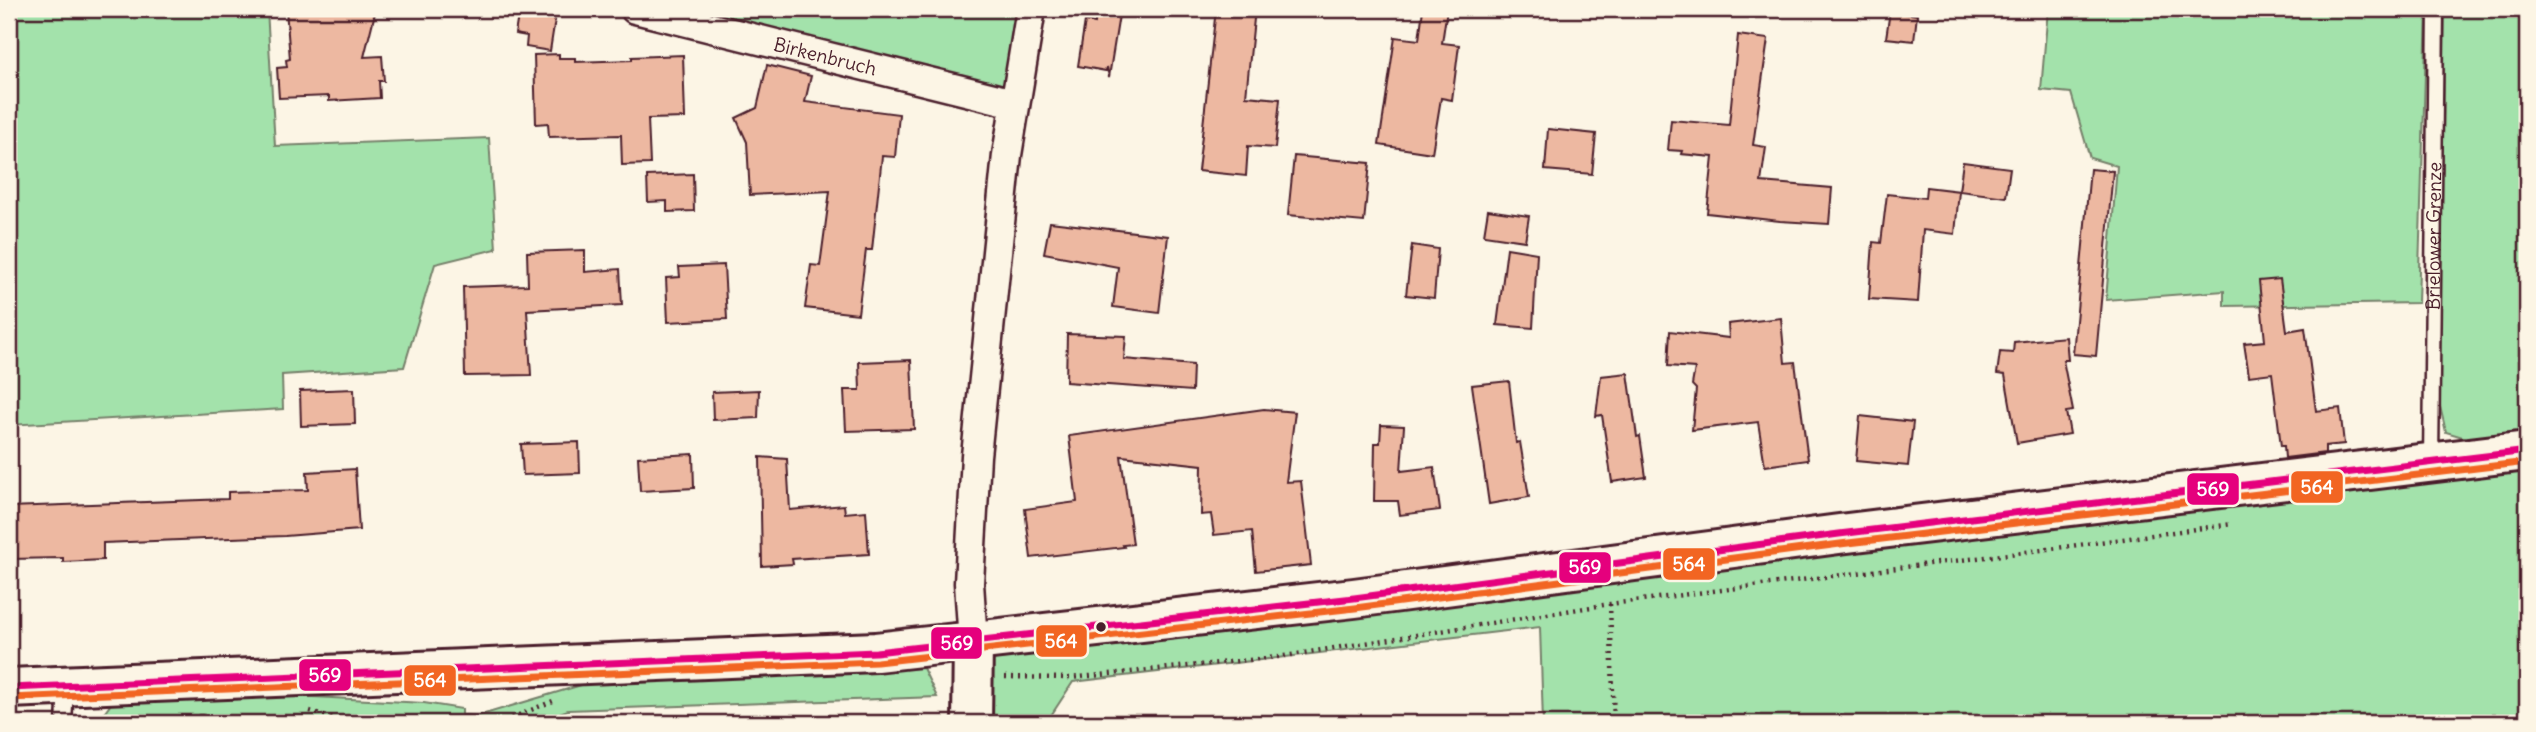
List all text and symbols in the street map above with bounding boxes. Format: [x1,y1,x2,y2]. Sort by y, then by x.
street label: Birkenbruch [771,32,879,81]
street label: Brielower Grenze [2421,162,2446,310]
line badge: 564 [2290,470,2344,504]
line badge: 569 [2186,472,2240,506]
text: 564 [2301,475,2333,499]
text: 569 [2197,477,2229,501]
line badge: 564 [1662,547,1716,581]
line badge: 569 [1558,551,1612,584]
text: 564 [1673,552,1705,576]
text: 569 [1569,555,1601,579]
unlabelled marker [1094,620,1108,634]
line badge: 564 [1035,624,1088,658]
line badge: 569 [930,626,983,660]
text: 564 [1045,629,1077,653]
text: 569 [941,631,973,655]
line badge: 569 [298,658,352,692]
text: 569 [309,663,341,687]
line badge: 564 [403,664,457,697]
text: 564 [414,668,446,692]

